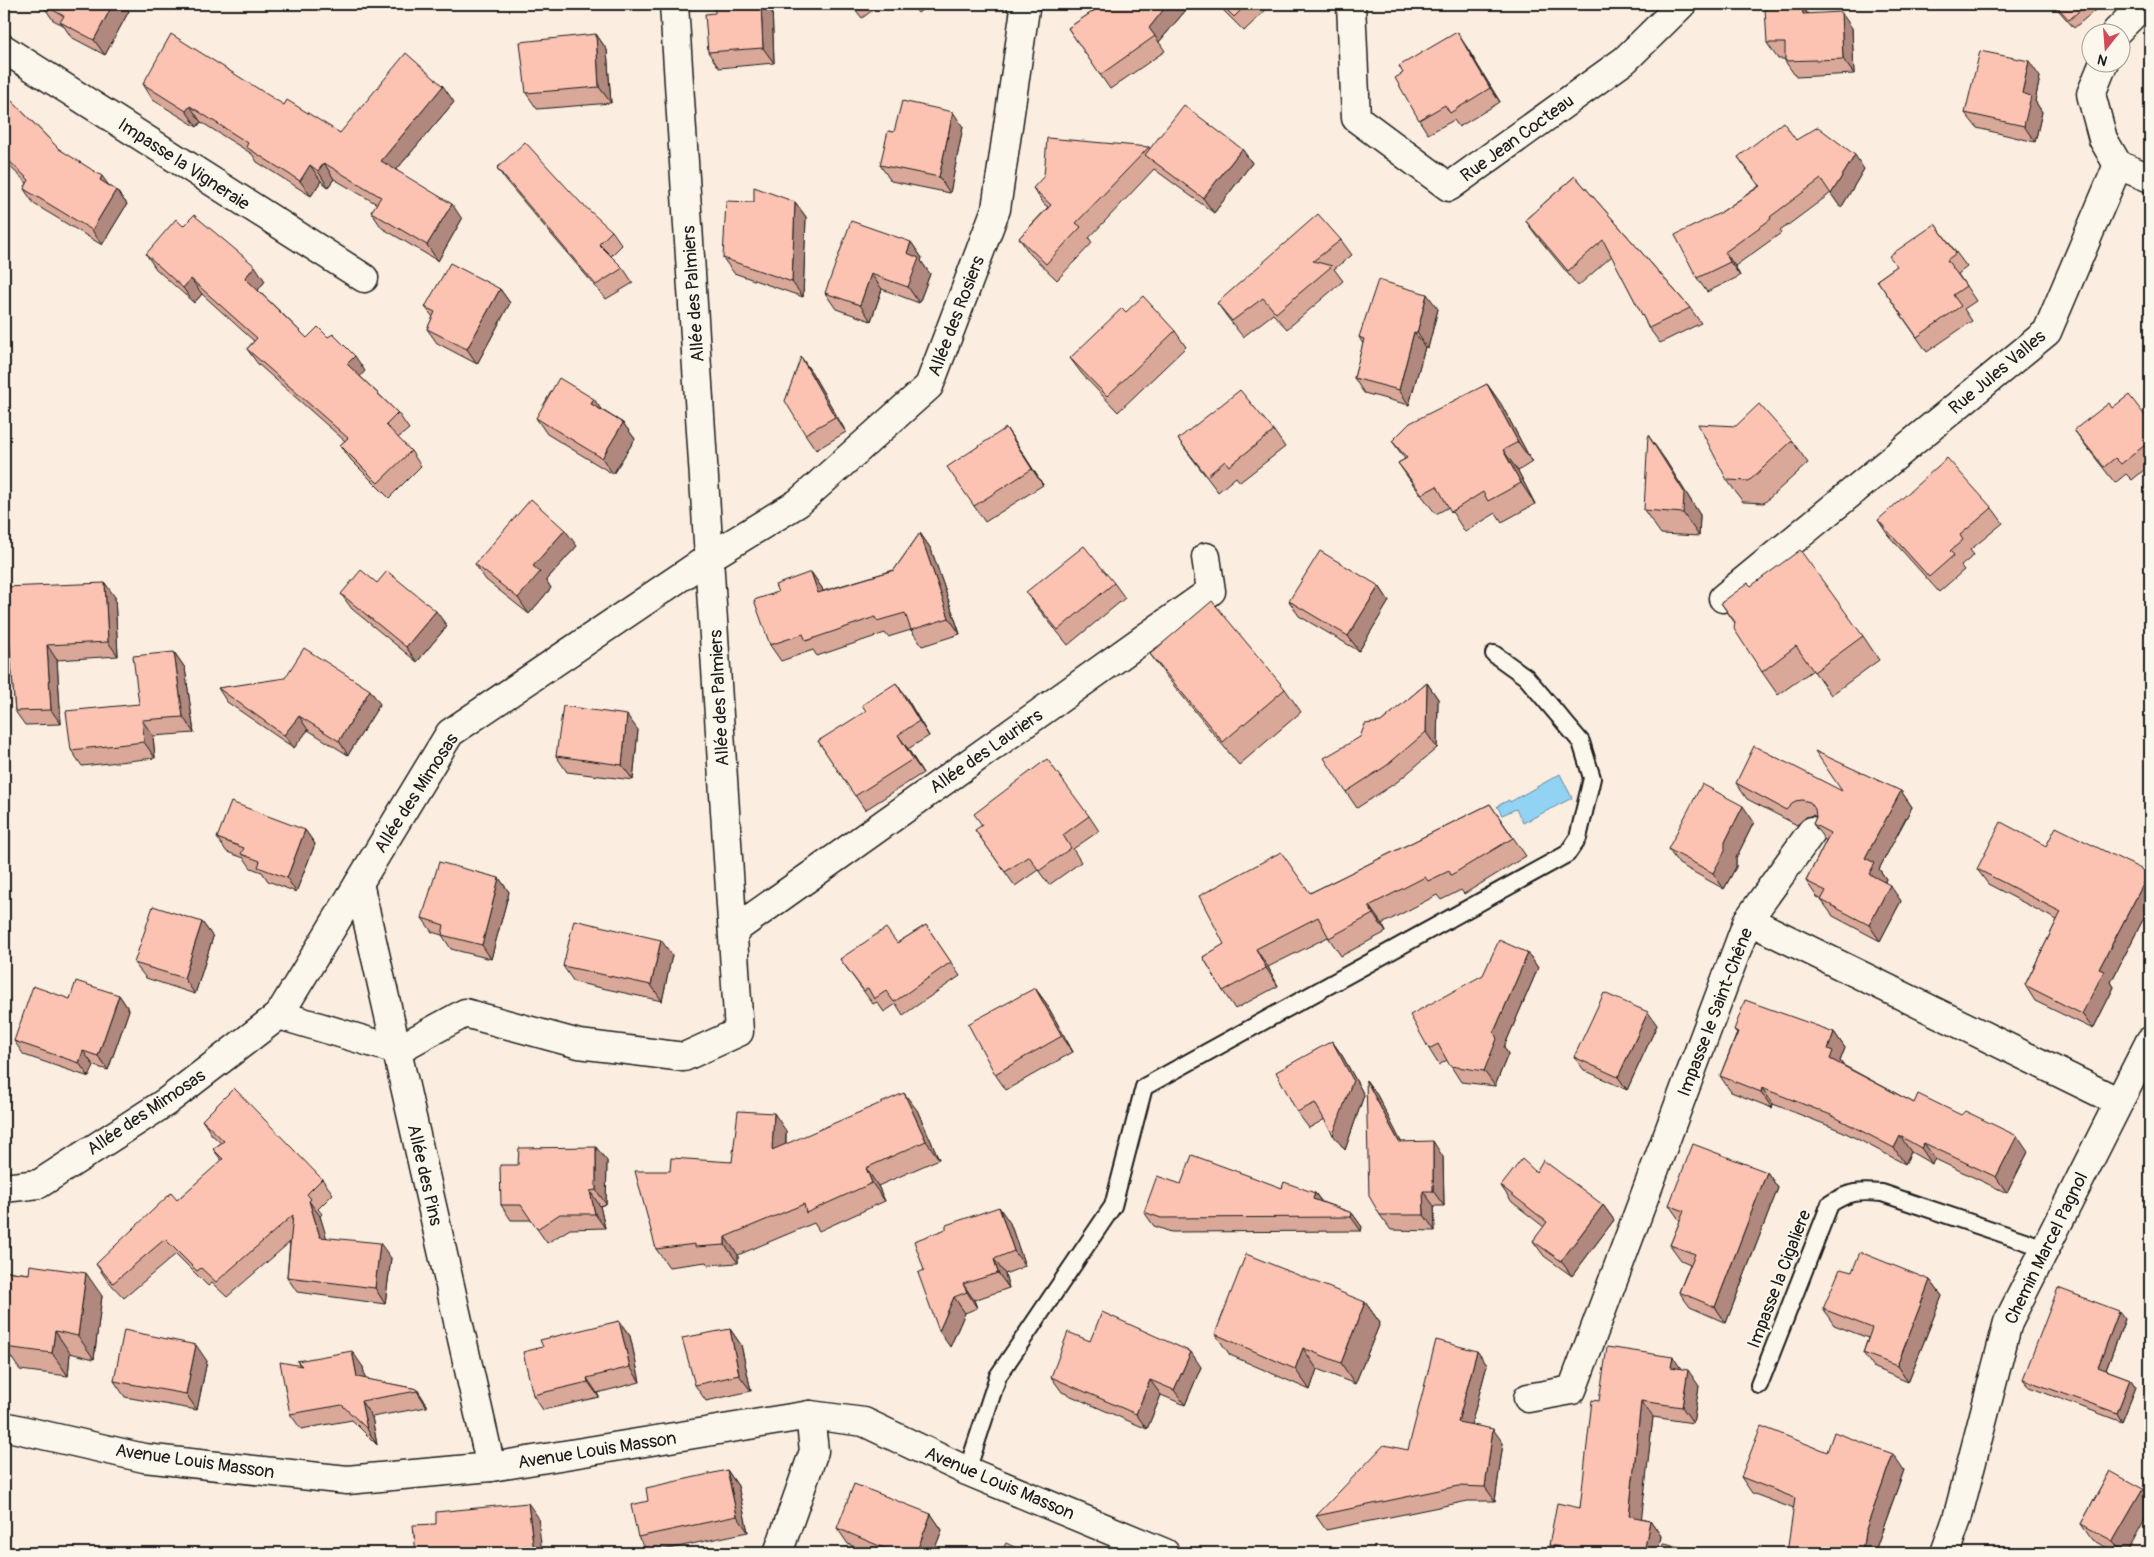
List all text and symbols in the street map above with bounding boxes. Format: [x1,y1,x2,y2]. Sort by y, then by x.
north arrow [2082,22,2132,72]
text: N [2095,50,2109,69]
street label: Rue Jean Cocteau [1456,89,1579,187]
street label: Impasse la Vigneraie [114,113,254,216]
street label: Allée des Palmiers [677,225,710,363]
street label: Allée des Rosiers [923,253,990,380]
street label: Rue Jules Valles [1944,325,2051,420]
street label: Allée des Palmiers [704,629,735,767]
street label: Allée des Lauriers [925,704,1047,799]
street label: Allée des Mimosas [369,729,464,858]
street label: Impasse le Saint-Chêne [1673,924,1758,1100]
street label: Allée des Mimosas [83,1064,210,1161]
street label: Allée des Pins [402,1122,447,1228]
street label: Chemin Marcel Pagnol [2000,1168,2093,1328]
street label: Impasse la Cigaliere [1742,1207,1816,1352]
street label: Avenue Louis Masson [516,1427,678,1474]
street label: Avenue Louis Masson [114,1439,276,1484]
street label: Avenue Louis Masson [921,1442,1078,1525]

